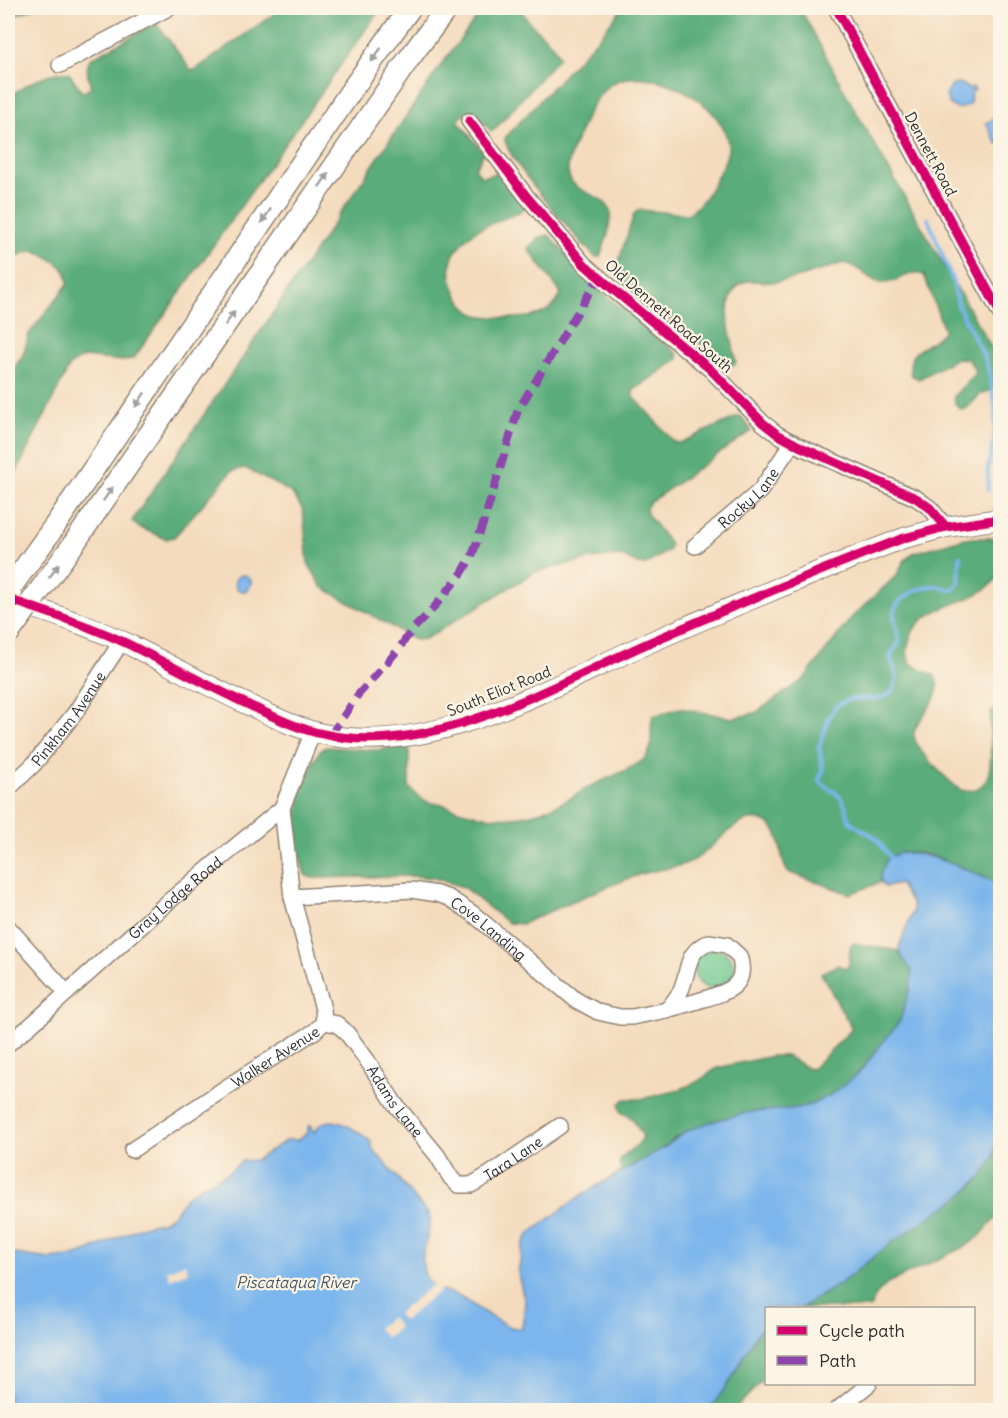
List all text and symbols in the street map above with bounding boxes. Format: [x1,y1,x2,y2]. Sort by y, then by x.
one-way arrow [370,47,382,63]
street label: Dennett Road [901,108,961,200]
one-way arrow [318,173,330,189]
one-way arrow [260,207,272,223]
street label: Old Dennett Road South [601,255,737,377]
one-way arrow [224,310,235,326]
one-way arrow [134,391,146,407]
street label: Rocky Lane [714,464,783,532]
one-way arrow [102,487,114,503]
one-way arrow [47,563,60,579]
street label: South Eliot Road [444,661,554,721]
street label: Pinkham Avenue [27,668,109,770]
street label: Gray Lodge Road [124,852,226,943]
street label: Cove Landing [447,892,530,964]
street label: Walker Avenue [227,1021,323,1091]
street label: Adams Lane [363,1061,428,1141]
street label: Tara Lane [480,1131,546,1185]
water label: Piscataqua River [236,1272,358,1292]
legend [765,1307,975,1385]
text: Cycle path [819,1319,905,1342]
text: Path [819,1349,856,1372]

